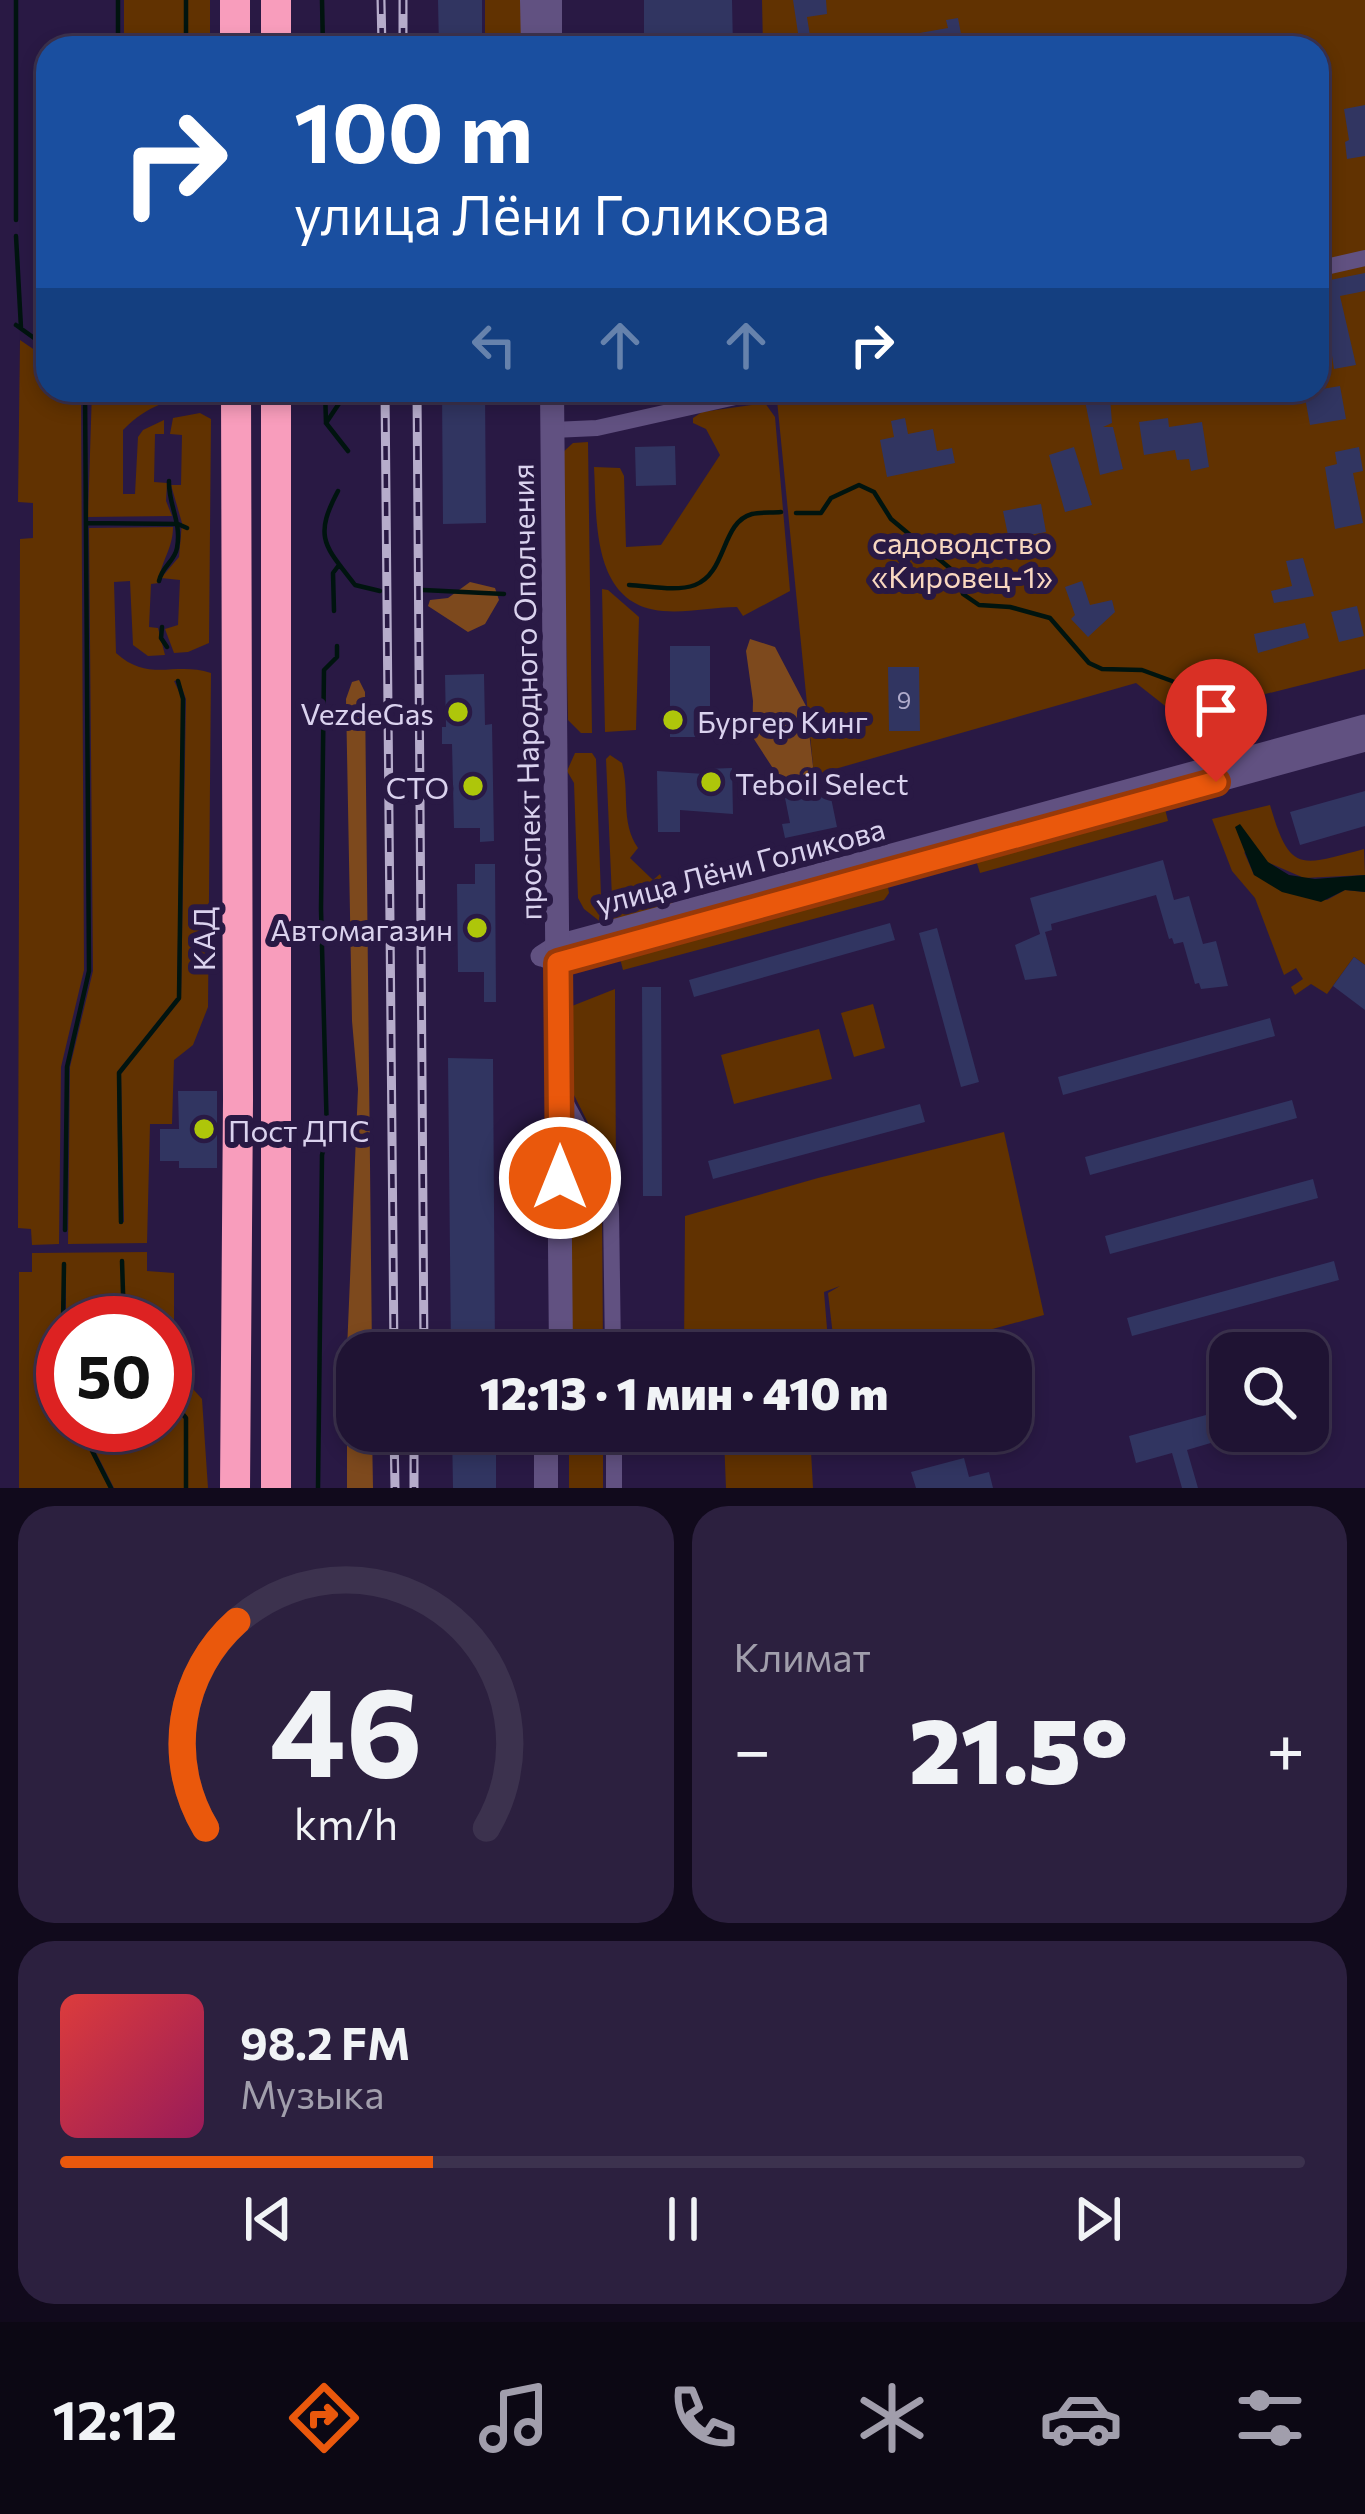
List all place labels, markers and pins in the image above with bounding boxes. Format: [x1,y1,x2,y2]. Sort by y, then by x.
pin [1165,659,1267,782]
place label: VezdeGas [300,694,434,731]
marker: VezdeGas [445,699,471,725]
place label: Бургер Кинг [697,702,868,739]
marker: Бургер Кинг [660,707,686,733]
place label: Teboil Select [735,764,908,801]
place label: СТО [386,768,449,805]
marker: Teboil Select [698,769,724,795]
marker: СТО [460,773,486,799]
place label: Автомагазин [270,910,453,947]
marker: Автомагазин [464,915,490,941]
place label: Пост ДПС [228,1111,369,1148]
marker: Пост ДПС [191,1116,217,1142]

